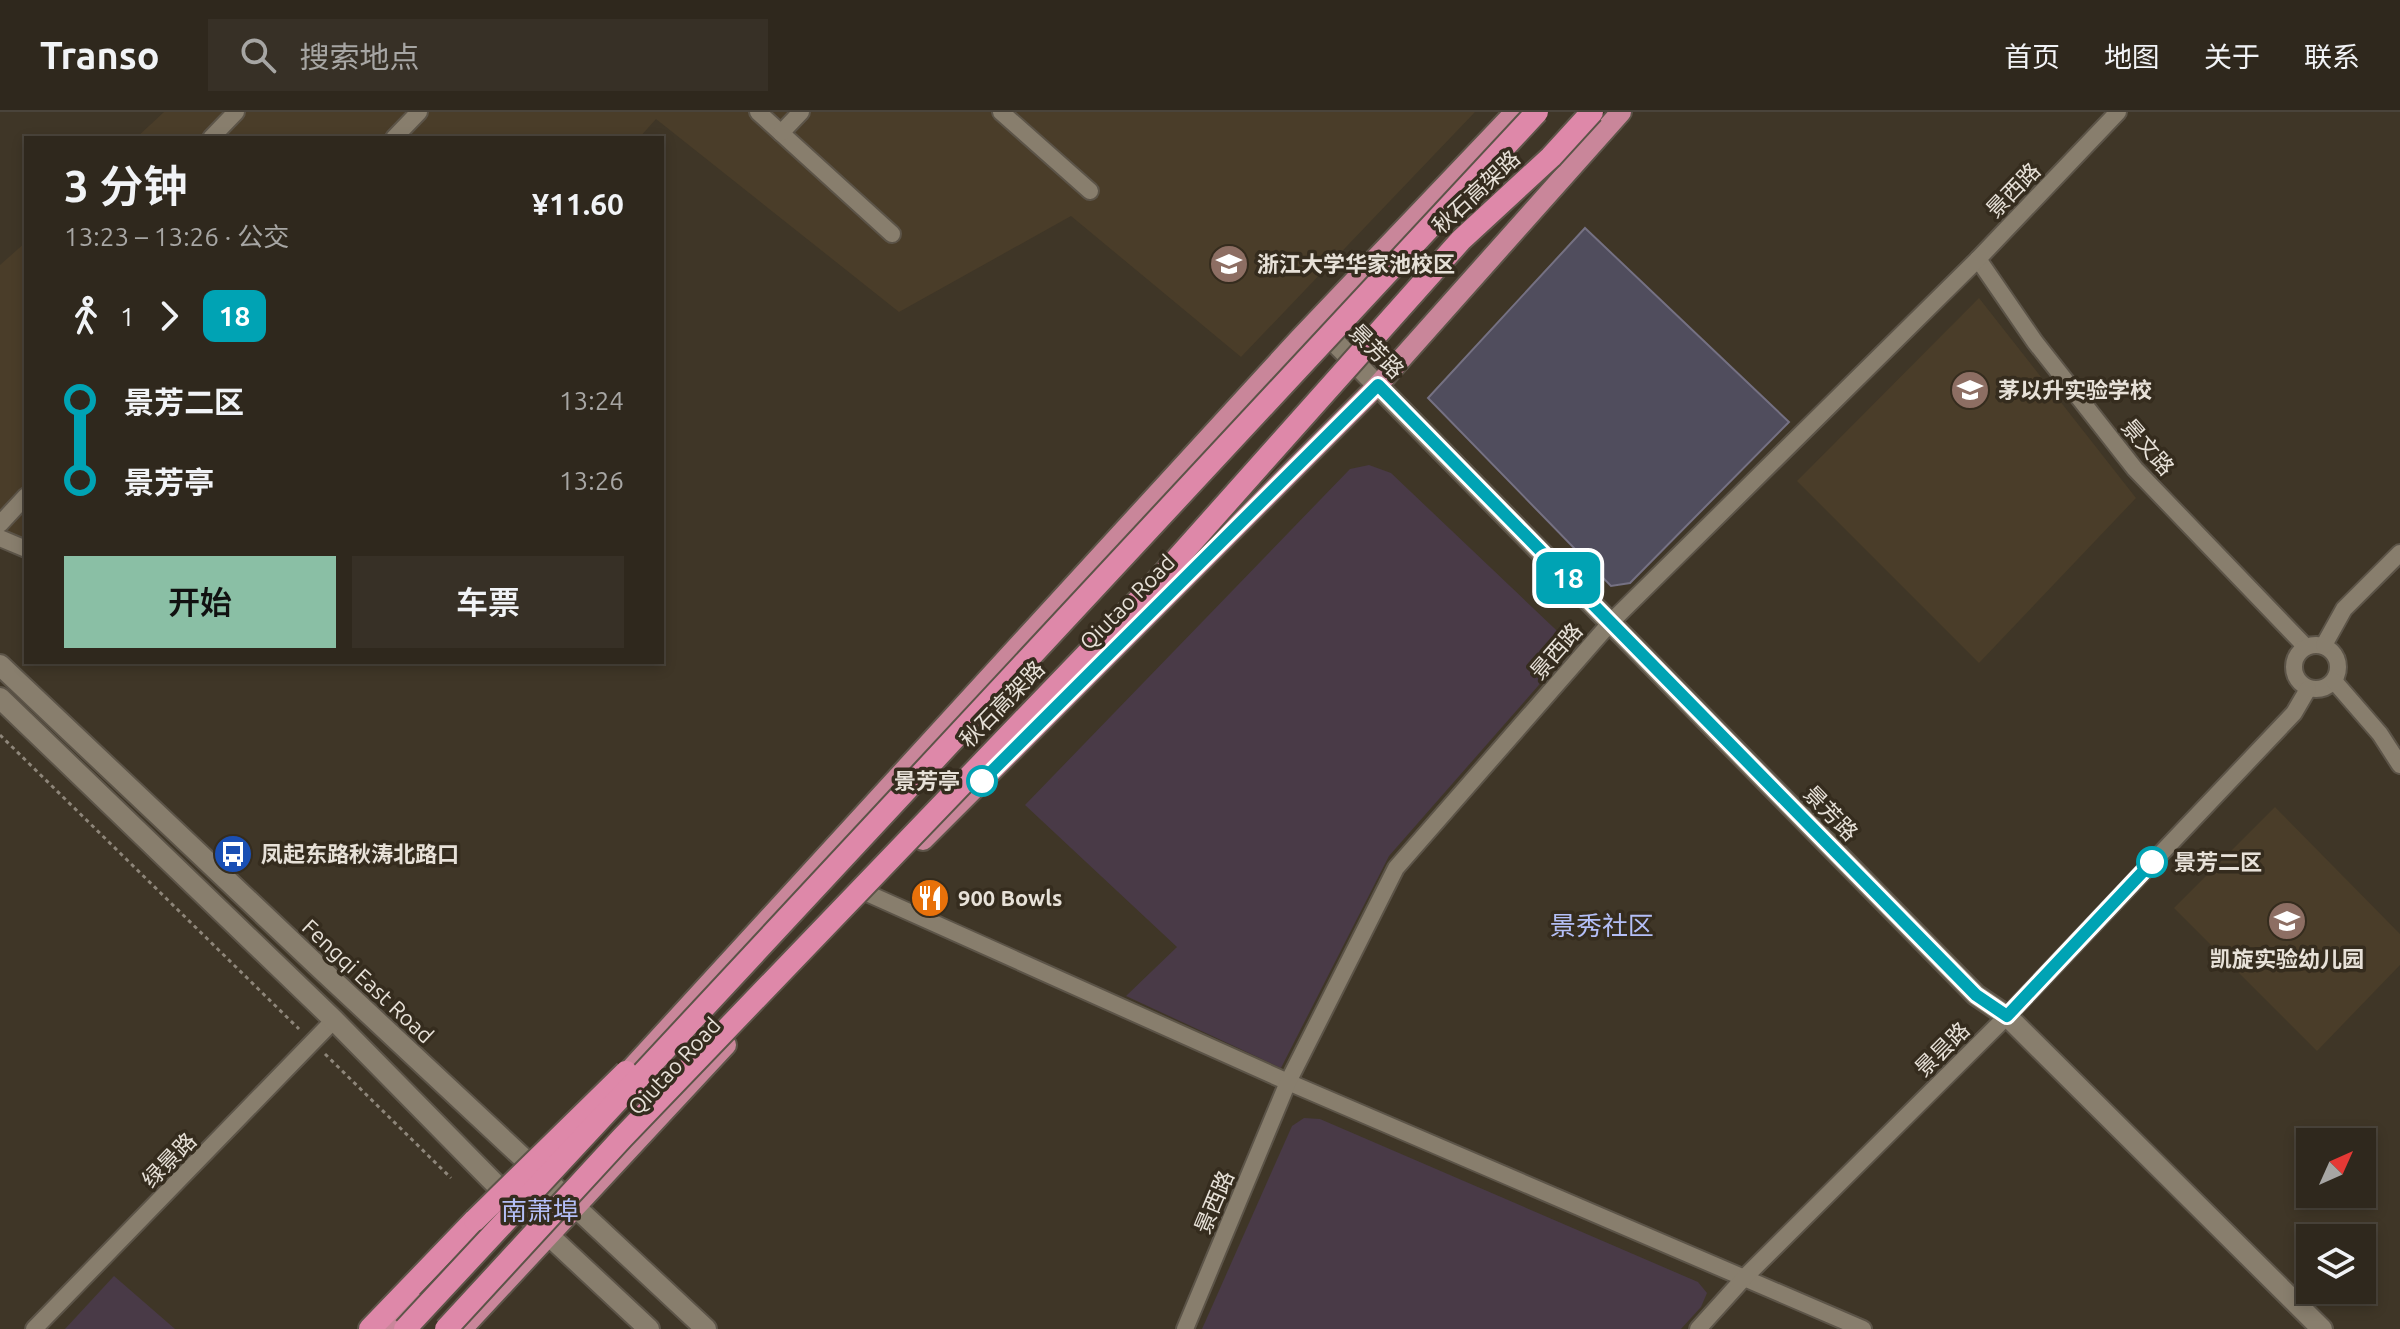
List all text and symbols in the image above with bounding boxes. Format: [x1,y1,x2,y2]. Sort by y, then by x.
search box [208,19,768,91]
icon: search [236,33,280,77]
text: Transo [40,34,160,76]
text: 搜索地点 [300,40,420,74]
text: 首页 [2004,41,2060,72]
text: 地图 [2104,41,2160,72]
text: 关于 [2204,41,2260,72]
text: 联系 [2304,41,2360,72]
street label: 秋石高架路 [1427,145,1524,238]
street label: 景西路 [1981,157,2045,222]
text: 3 分钟 [64,161,187,210]
text: ¥11.60 [532,187,624,221]
text: 13:23 – 13:26 · 公交 [64,222,289,251]
school or university icon: 浙江大学华家池校区 [1208,243,1250,285]
place label: 浙江大学华家池校区 [1257,251,1455,276]
icon: walk [64,294,108,338]
icon: forward [147,294,191,338]
text: 18 [219,300,250,331]
text: 1 [120,302,135,331]
street label: 景芳路 [1345,318,1410,383]
school or university icon: 茅以升实验学校 [1949,369,1991,411]
place label: 茅以升实验学校 [1998,377,2152,402]
text: 景芳二区 [124,385,244,419]
text: 13:24 [559,386,624,415]
street label: 景文路 [2117,414,2179,480]
text: 景芳亭 [124,465,214,499]
text: 13:26 [559,466,624,495]
street label: Qiutao Road [1074,549,1179,654]
line badge: 18 [1532,552,1604,604]
button: 开始 [64,556,336,648]
button: 车票 [352,556,624,648]
text: 18 [1552,562,1584,593]
street label: 景西路 [1525,618,1587,684]
street label: 秋石高架路 [954,655,1049,752]
marker: 景芳亭 [967,766,997,796]
place label: 景芳亭 [894,768,960,793]
street label: 景芳路 [1799,780,1863,845]
bus stop icon: 凤起东路秋涛北路口 [212,833,254,875]
place label: 凤起东路秋涛北路口 [261,841,459,866]
marker: 景芳二区 [2137,847,2167,877]
place label: 景芳二区 [2174,849,2262,874]
restaurant icon: 900 Bowls [909,877,951,919]
place label: 900 Bowls [958,885,1062,910]
school or university icon: 凯旋实验幼儿园 [2266,900,2308,942]
district label: 景秀社区 [1550,911,1654,940]
street label: Fengqi East Road [298,914,439,1048]
place label: 凯旋实验幼儿园 [2210,946,2364,971]
street label: Qiutao Road [622,1012,725,1119]
street label: 景昙路 [1909,1016,1974,1081]
street label: 绿景路 [137,1127,201,1192]
north arrow [2296,1128,2376,1208]
map controls [2296,1128,2376,1304]
street label: 景西路 [1189,1167,1238,1237]
district label: 南萧埠 [501,1196,579,1225]
button: layers [2296,1224,2376,1304]

